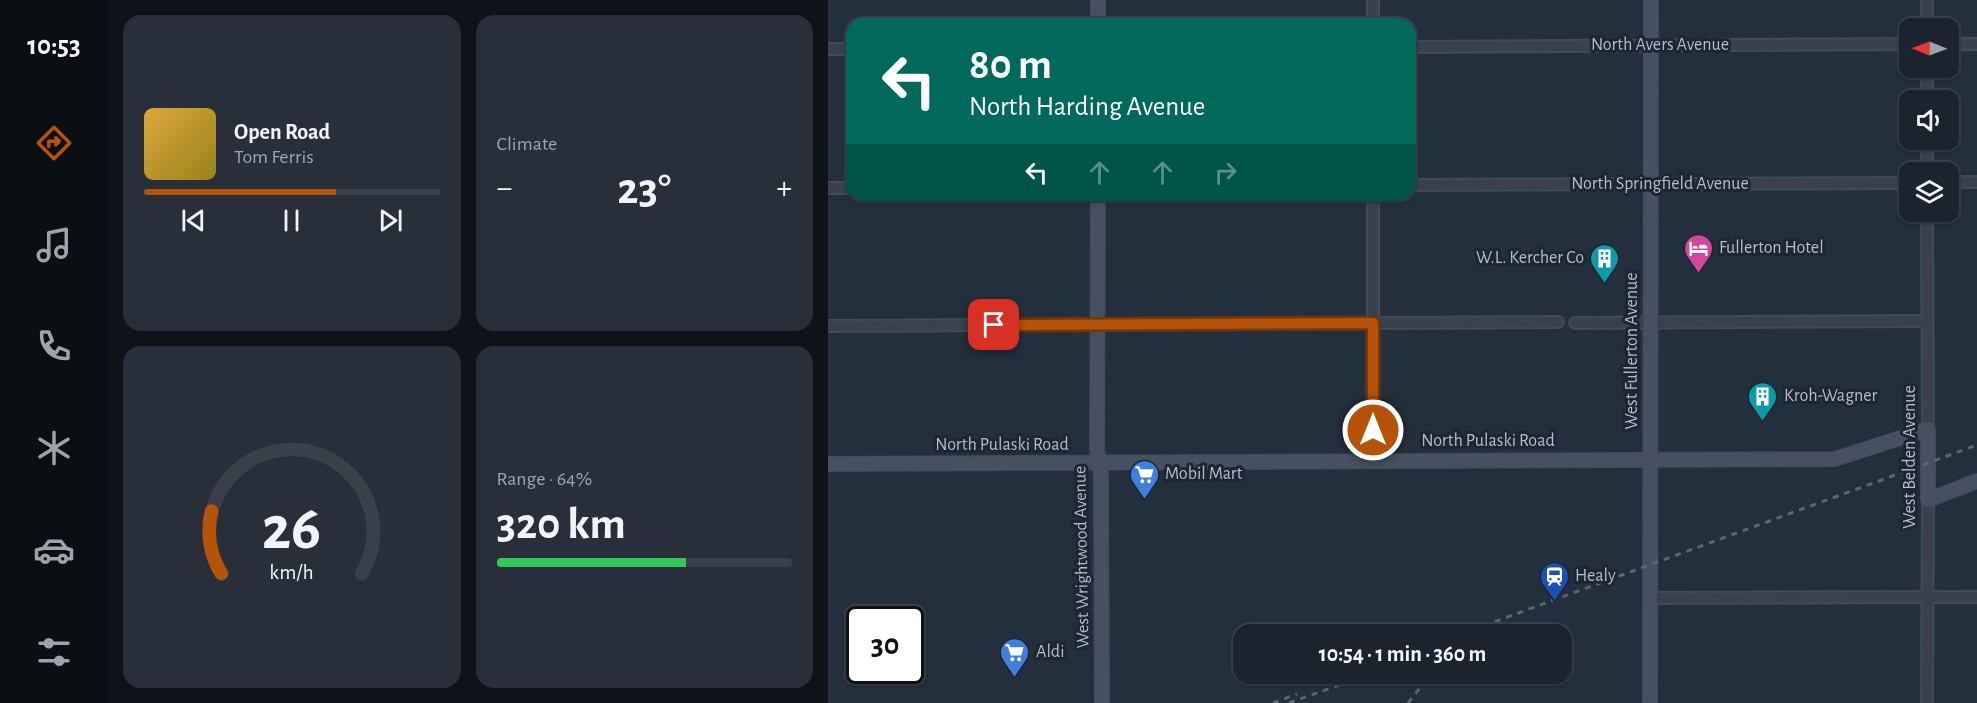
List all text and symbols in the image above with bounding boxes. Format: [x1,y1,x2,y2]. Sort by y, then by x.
north arrow [1899,18,1959,78]
map controls [1899,18,1959,222]
text: 10:53 [27,32,81,59]
street label: North Avers Avenue [1591,36,1729,54]
icon: left [870,42,948,120]
text: 80 m [969,44,1052,86]
button: sound [1899,90,1959,150]
text: North Harding Avenue [969,93,1205,120]
text: Open Road [234,121,330,143]
icon: directions [33,122,75,164]
text: Climate [497,134,557,154]
text: Tom Ferris [234,147,314,167]
icon: left [1020,156,1053,189]
icon: ahead [1083,156,1116,189]
icon: ahead [1146,156,1179,189]
icon: right [1209,156,1242,189]
button: layers [1899,162,1959,222]
text: 23° [617,167,671,212]
text: − [497,172,512,205]
text: + [776,172,792,205]
street label: North Springfield Avenue [1571,175,1749,193]
icon: previous [177,204,210,237]
icon: pause [275,204,308,237]
icon: next [374,204,407,237]
icon: music [33,224,75,266]
hotel icon: Fullerton Hotel [1682,232,1714,274]
place label: Fullerton Hotel [1719,239,1824,257]
building icon: W.L. Kercher Co [1589,242,1621,284]
place label: W.L. Kercher Co [1476,249,1584,267]
street label: West Fullerton Avenue [1623,273,1641,429]
pin [968,299,1019,350]
icon: arrive [977,308,1010,341]
icon: phone [33,325,75,367]
building icon: Kroh-Wagner [1747,380,1779,422]
street label: West Belden Avenue [1901,385,1919,529]
place label: Kroh-Wagner [1784,387,1877,405]
position arrow [1341,398,1405,462]
icon: climate [33,427,75,469]
street label: North Pulaski Road [1421,432,1555,450]
street label: North Pulaski Road [935,436,1069,454]
supermarket icon: Mobil Mart [1128,458,1160,500]
place label: Mobil Mart [1165,465,1243,483]
street label: West Wrightwood Avenue [1071,466,1093,648]
text: Range · 64% [497,469,592,489]
text: 26 [262,498,322,560]
text: 320 km [497,502,626,547]
icon: car [33,529,75,571]
station icon: Healy [1538,560,1570,602]
text: km/h [270,562,314,583]
place label: Healy [1575,567,1616,585]
speed limit sign: 30 [846,606,924,684]
icon: filters [33,631,75,673]
supermarket icon: Aldi [999,636,1031,678]
place label: Aldi [1036,643,1065,661]
text: 10:54 · 1 min · 360 m [1319,643,1486,665]

